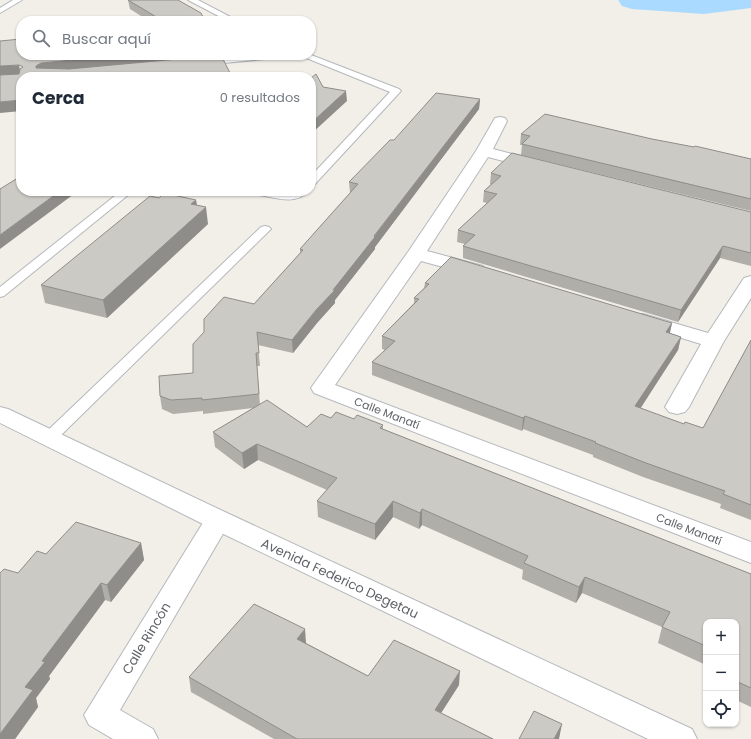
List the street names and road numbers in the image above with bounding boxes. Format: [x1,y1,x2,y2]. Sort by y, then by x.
street label: Calle Manatí [352,393,422,433]
street label: Calle Manatí [654,509,724,549]
street label: Avenida Federico Degetau [258,534,422,623]
street label: Calle Rincón [117,599,175,678]

